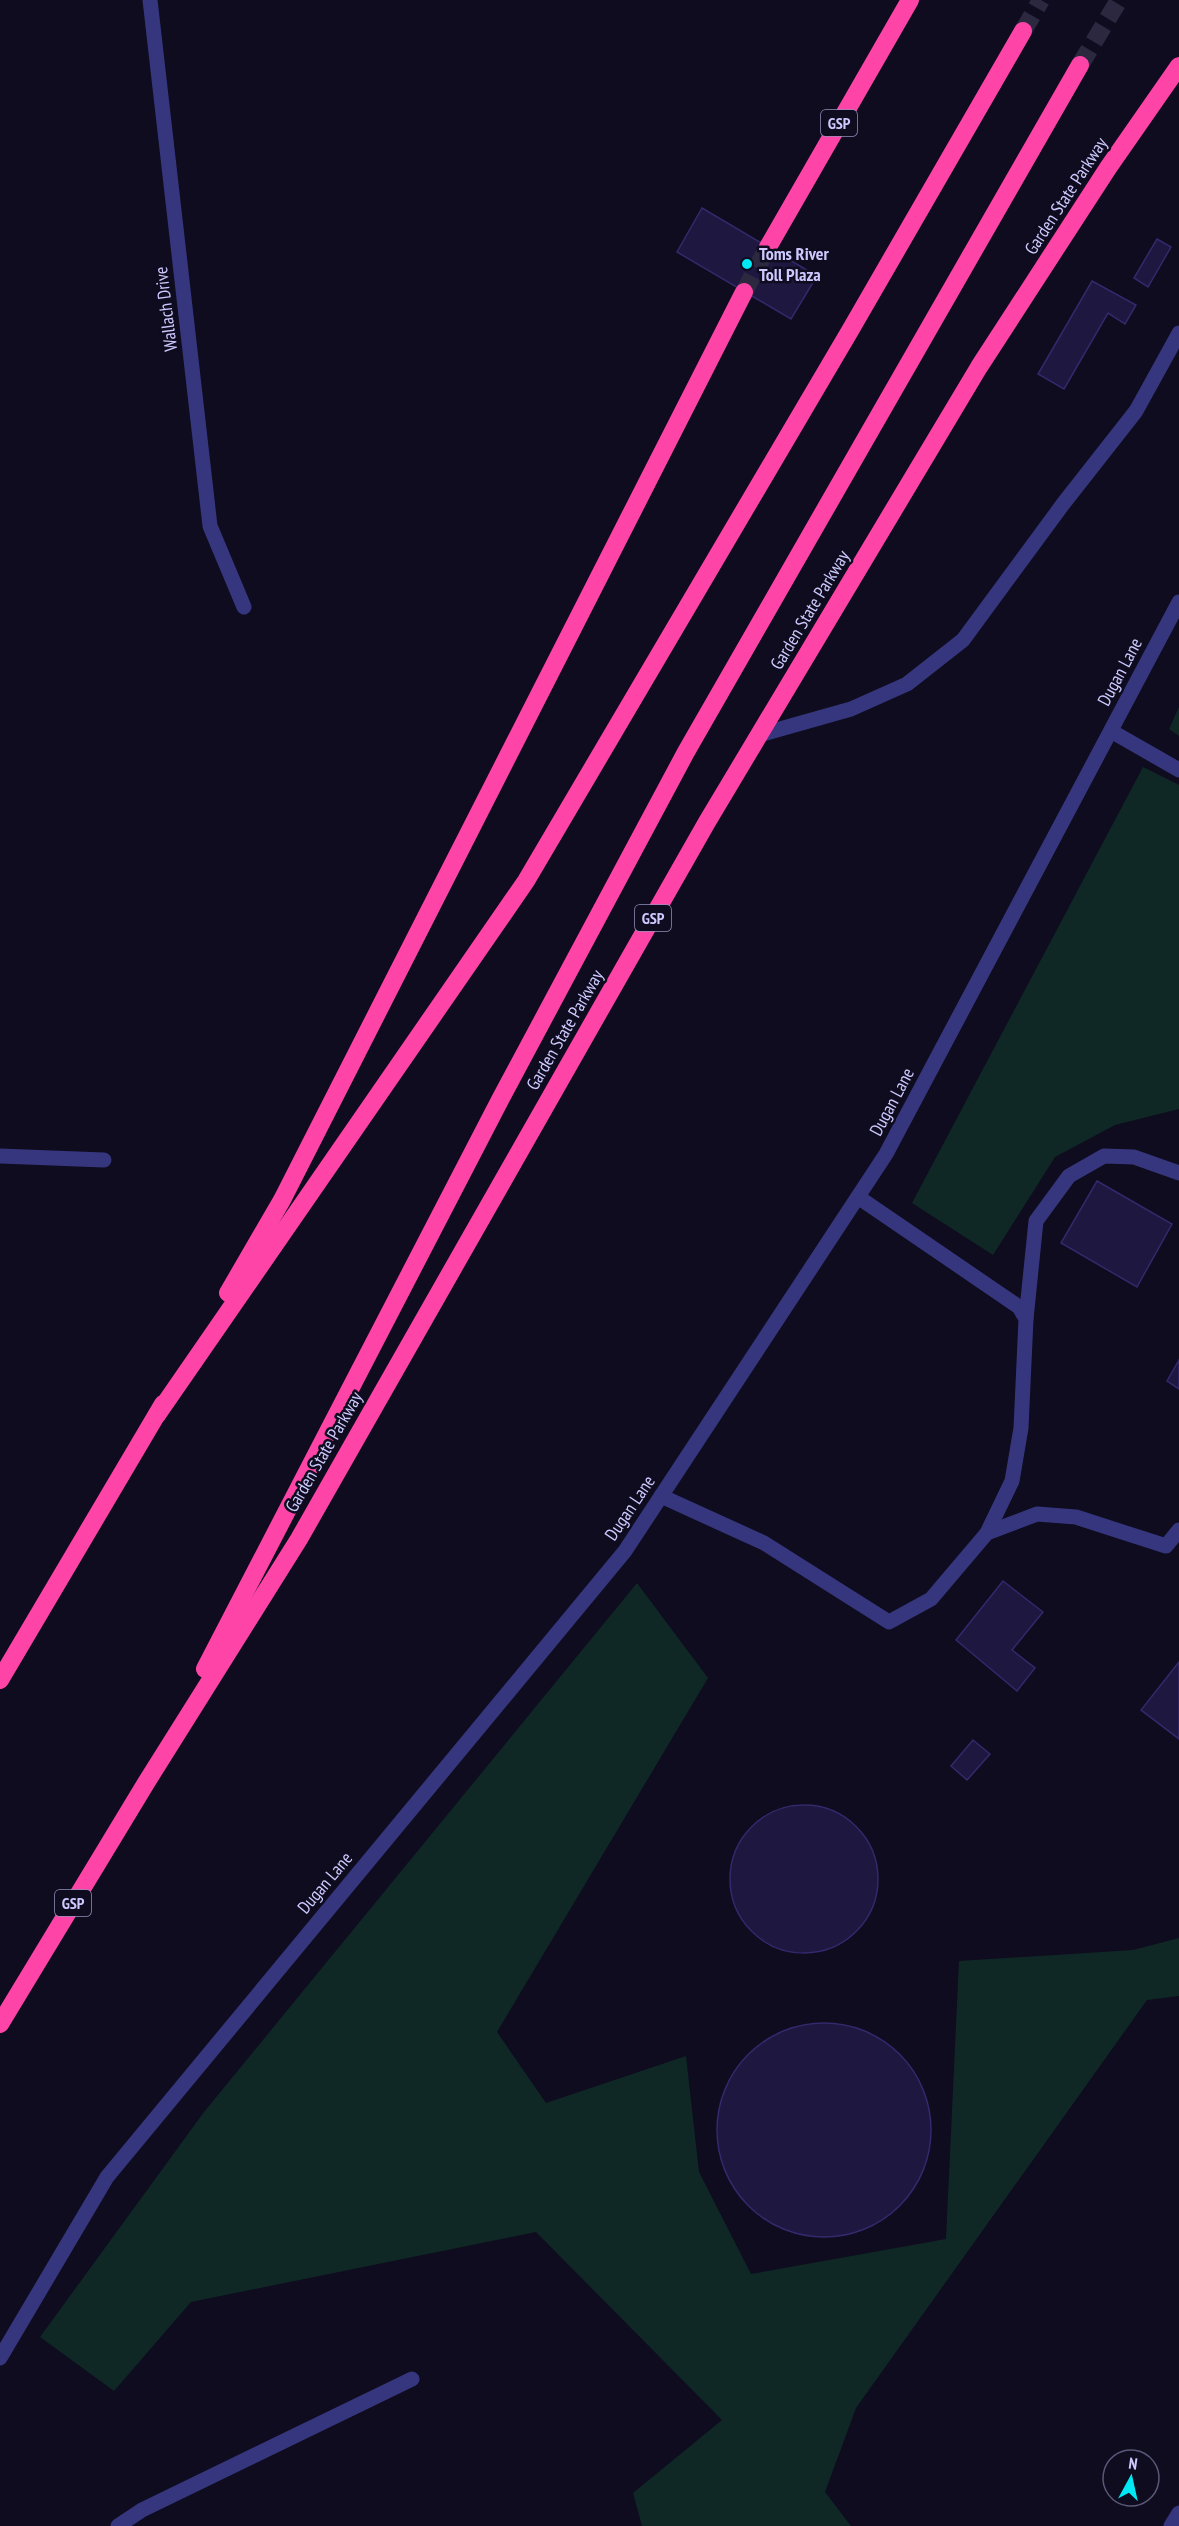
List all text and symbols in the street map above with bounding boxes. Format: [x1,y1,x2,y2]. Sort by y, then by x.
road number: GSP [821,110,857,136]
street label: Garden State Parkway [1019,133,1112,259]
place label: Toms River Toll Plaza [759,242,829,286]
marker: Toms River Toll Plaza [740,257,754,271]
street label: Wallach Drive [149,265,182,353]
street label: Garden State Parkway [765,546,854,674]
street label: Dugan Lane [1092,634,1147,710]
road number: GSP [635,905,671,931]
street label: Garden State Parkway [521,965,608,1094]
street label: Dugan Lane [864,1064,919,1140]
street label: Garden State Parkway [280,1387,367,1516]
street label: Dugan Lane [599,1471,660,1545]
street label: Dugan Lane [292,1847,357,1918]
road number: GSP [55,1890,91,1916]
north arrow [1101,2448,1161,2508]
text: N [1127,2453,1139,2474]

